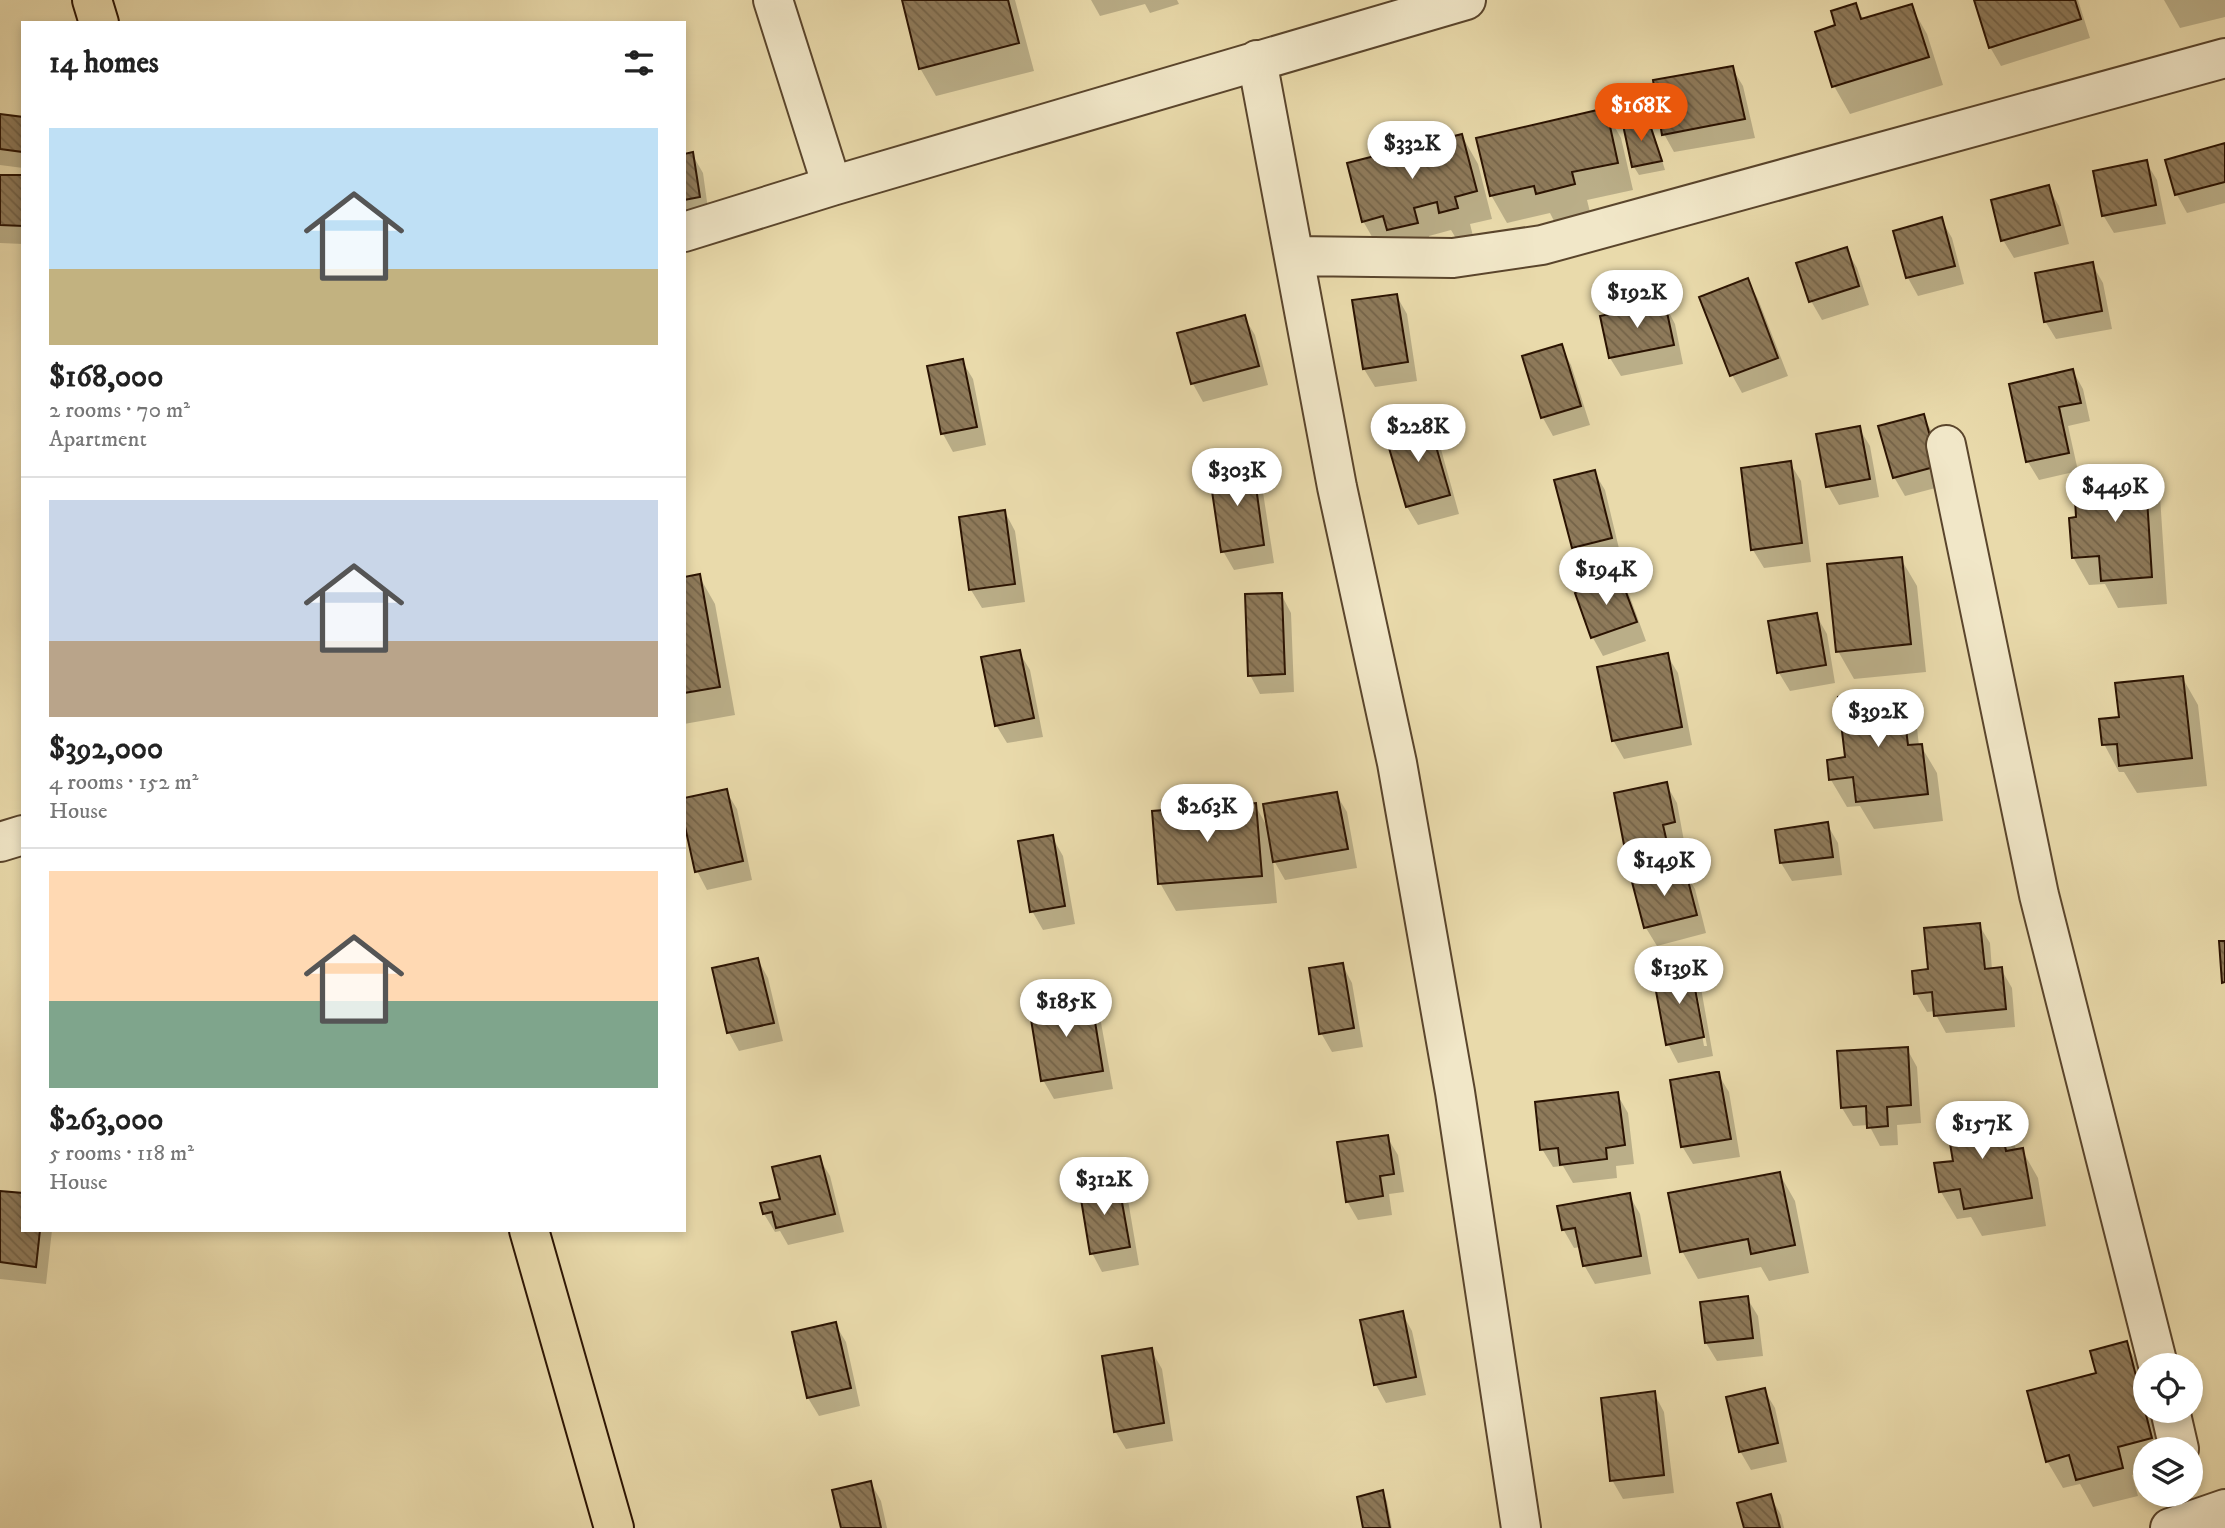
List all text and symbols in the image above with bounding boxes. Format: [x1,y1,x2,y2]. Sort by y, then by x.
icon: filters [620,44,658,82]
text: 14 homes [49,45,159,82]
pin: $168K [1592,83,1690,143]
text: $168K [1611,91,1671,120]
pin: $332K [1363,122,1461,181]
text: $332K [1383,129,1441,158]
icon: home [291,173,417,299]
pin: $192K [1588,270,1686,330]
text: $192K [1607,278,1667,307]
text: $168,000 [49,359,163,396]
text: 2 rooms · 70 m² [49,396,190,425]
pin: $228K [1369,405,1467,464]
text: $228K [1387,412,1449,441]
text: Apartment [49,425,147,454]
pin: $303K [1188,448,1286,508]
text: $303K [1208,456,1266,485]
pin: $449K [2066,464,2164,524]
text: $449K [2082,472,2148,501]
icon: home [291,545,417,671]
pin: $194K [1557,548,1655,607]
text: $194K [1575,555,1637,584]
pin: $392K [1829,690,1927,749]
text: $392K [1848,697,1908,726]
text: $392,000 [49,731,163,768]
text: 4 rooms · 152 m² [49,768,198,797]
pin: $263K [1158,784,1256,844]
text: $263K [1177,792,1237,821]
text: House [49,797,107,826]
pin: $149K [1615,838,1713,898]
text: $149K [1633,846,1695,875]
icon: home [291,916,417,1042]
pin: $139K [1630,946,1728,1006]
text: $139K [1650,954,1708,983]
pin: $185K [1017,979,1115,1039]
text: $185K [1036,987,1096,1016]
text: $263,000 [49,1102,163,1139]
pin: $157K [1933,1102,2031,1161]
text: $157K [1952,1109,2012,1138]
text: 5 rooms · 118 m² [49,1139,194,1168]
pin: $312K [1055,1158,1153,1217]
text: $312K [1075,1165,1133,1194]
text: House [49,1168,107,1197]
map controls [2133,1353,2203,1507]
button: locate [2133,1353,2203,1423]
button: layers [2133,1437,2203,1507]

